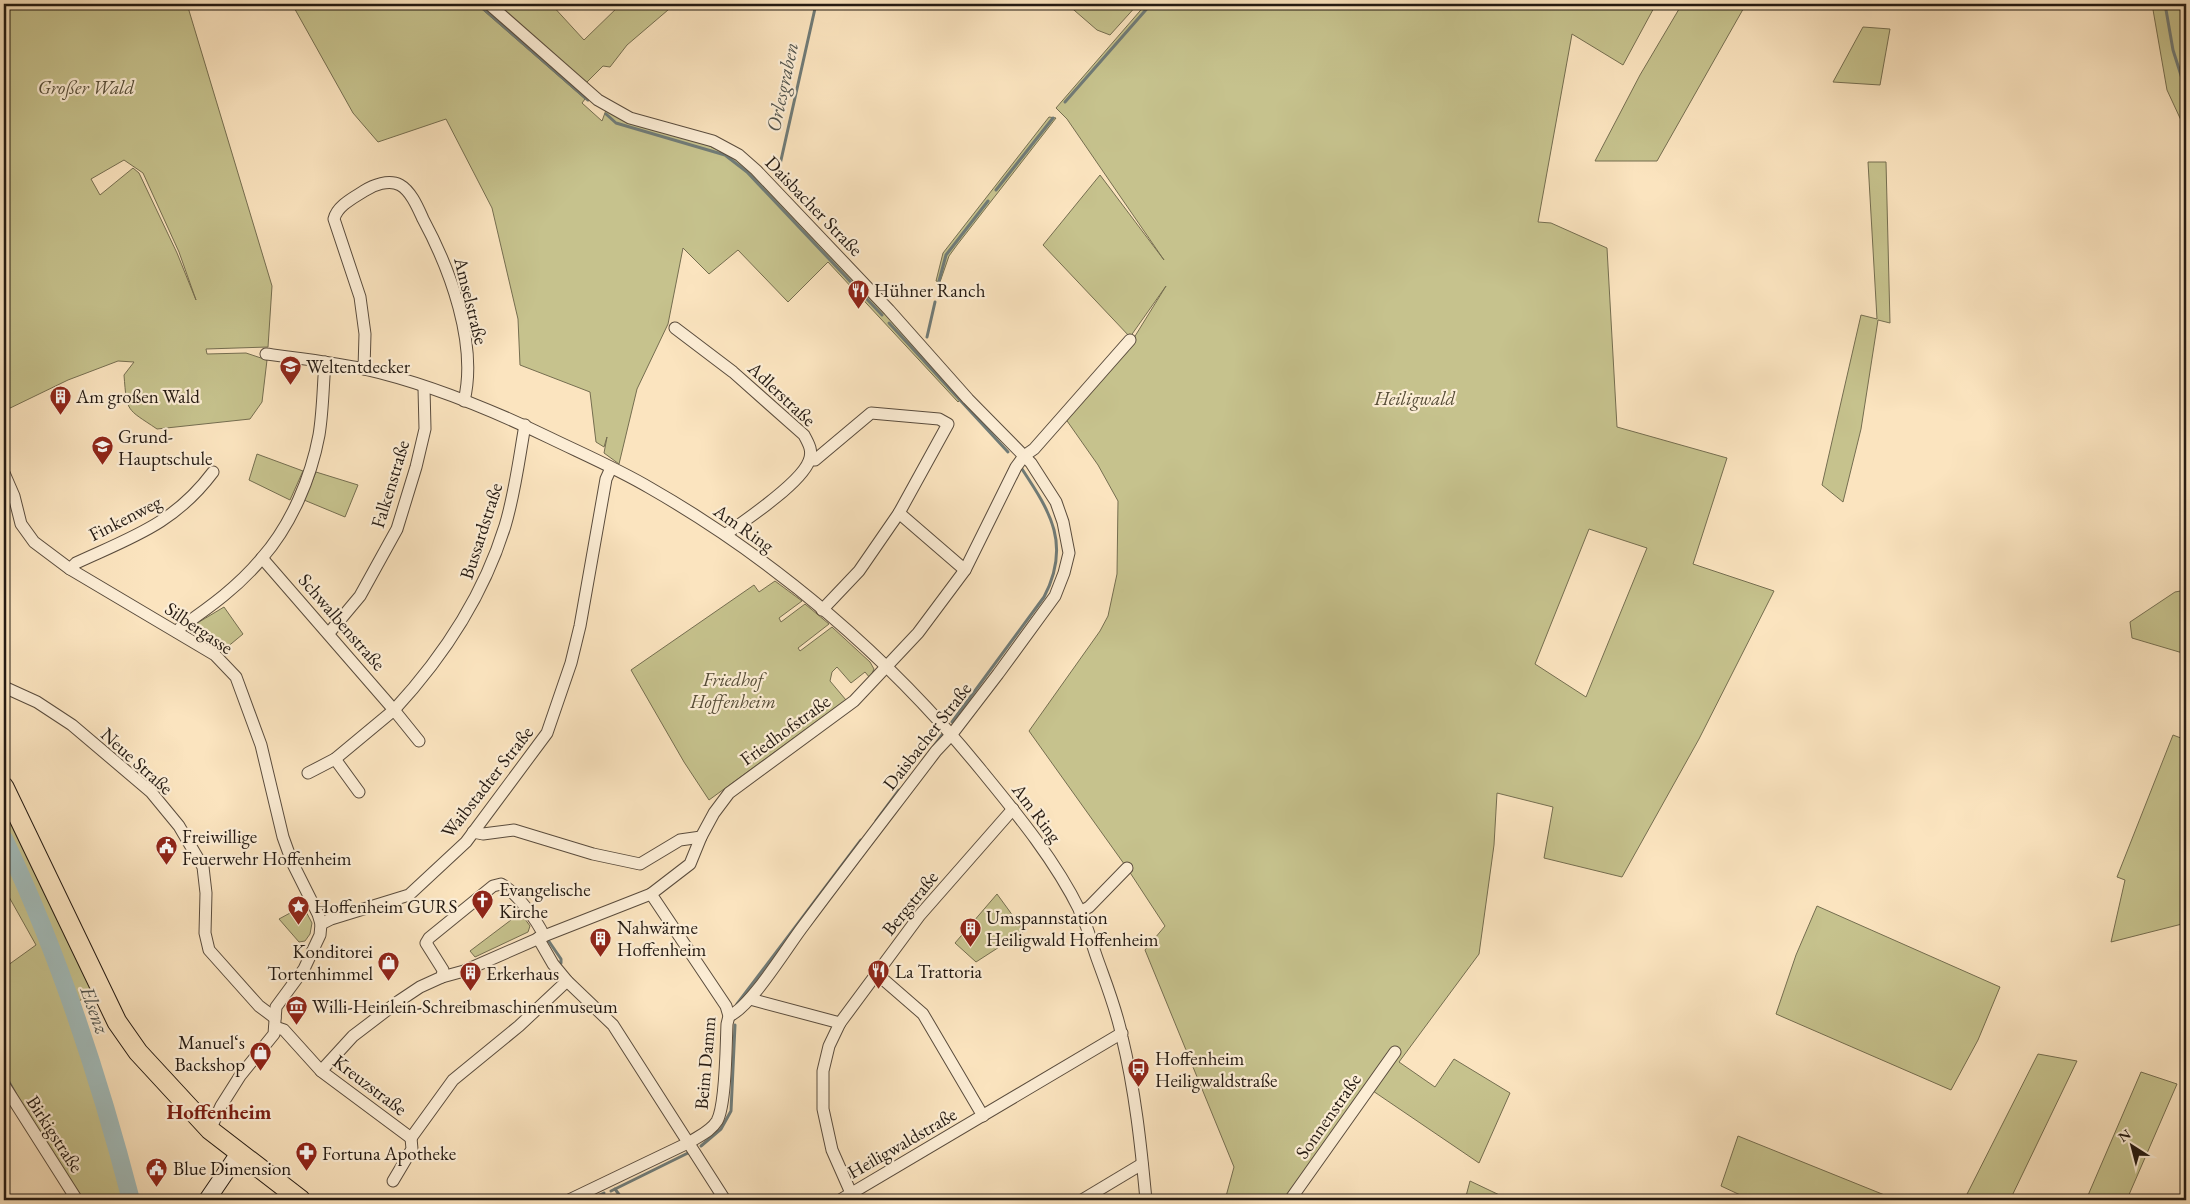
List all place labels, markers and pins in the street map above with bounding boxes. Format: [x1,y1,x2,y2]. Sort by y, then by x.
restaurant icon: Hühner Ranch [846,278,870,309]
place label: Hühner Ranch [874,278,986,303]
school or university icon: Weltentdecker [278,354,302,385]
place label: Weltentdecker [306,354,411,379]
building icon: Am großen Wald [48,384,72,415]
place label: Am großen Wald [75,384,200,409]
place label: Grund- Hauptschule [118,424,212,471]
school or university icon: Grund- Hauptschule [90,435,114,466]
place label: Freiwillige Feuerwehr Hoffenheim [182,824,352,871]
public building icon: Freiwillige Feuerwehr Hoffenheim [154,835,178,866]
place label: Evangelische Kirche [499,877,591,924]
church icon: Evangelische Kirche [471,888,495,919]
place icon: Hoffenheim GURS [286,894,310,925]
place label: Hoffenheim GURS [314,894,458,919]
place label: Umspannstation Heiligwald Hoffenheim [986,905,1159,952]
place label: Nahwärme Hoffenheim [617,915,707,962]
building icon: Umspannstation Heiligwald Hoffenheim [958,916,982,947]
building icon: Nahwärme Hoffenheim [589,926,613,957]
place label: Konditorei Tortenhimmel [267,939,373,986]
shop icon: Konditorei Tortenhimmel [377,950,401,981]
restaurant icon: La Trattoria [867,959,891,990]
place label: La Trattoria [895,959,983,984]
building icon: Erkerhaus [458,961,482,992]
place label: Erkerhaus [486,961,559,986]
museum icon: Willi-Heinlein-Schreibmaschinenmuseum [284,994,308,1025]
place label: Willi-Heinlein-Schreibmaschinenmuseum [312,994,618,1019]
place label: Manuel‘s Backshop [174,1030,245,1077]
shop icon: Manuel‘s Backshop [249,1041,273,1072]
place label: Hoffenheim Heiligwaldstraße [1155,1046,1277,1093]
bus stop icon: Hoffenheim Heiligwaldstraße [1127,1057,1151,1088]
pharmacy icon: Fortuna Apotheke [294,1141,318,1172]
place label: Fortuna Apotheke [322,1141,456,1166]
public building icon: Blue Dimension [145,1156,169,1187]
place label: Blue Dimension [173,1156,291,1181]

